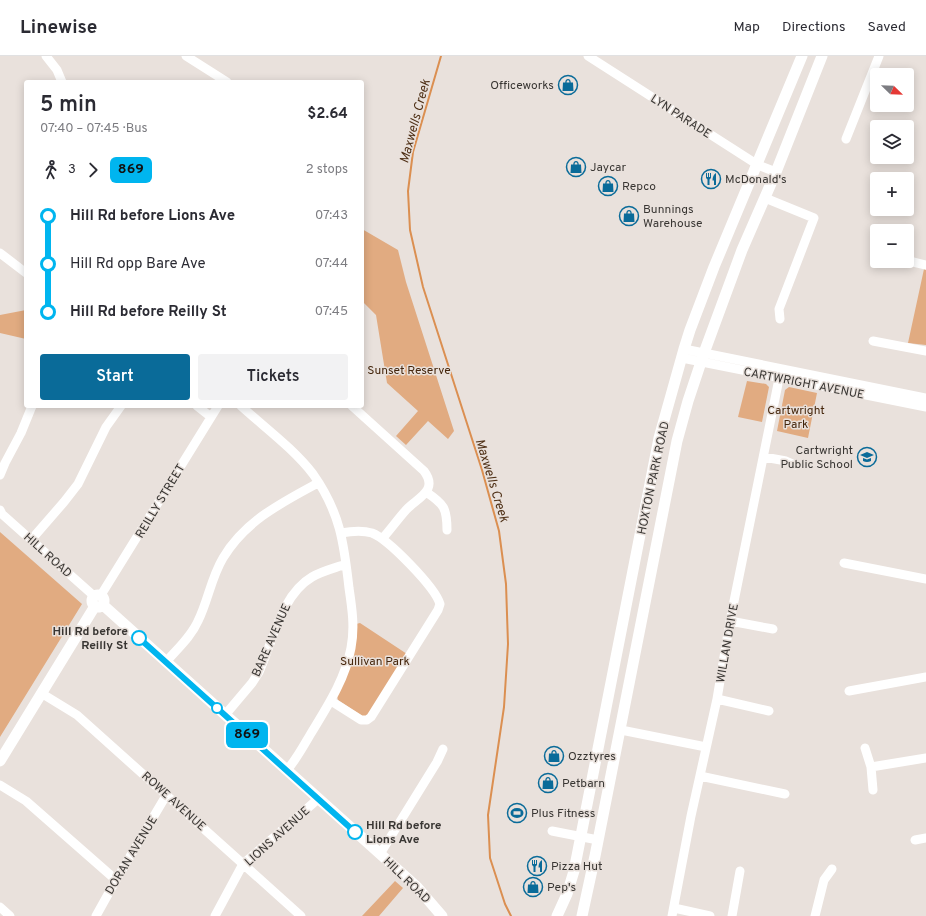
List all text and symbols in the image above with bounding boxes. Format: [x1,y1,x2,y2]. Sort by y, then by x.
text: Linewise [20,16,97,40]
text: Map [734,19,760,36]
text: Directions [782,19,846,36]
text: Saved [868,19,906,36]
north arrow [870,68,914,112]
map controls [870,68,914,268]
shop icon: Officeworks [557,74,579,96]
water label: Maxwells Creek [397,77,435,165]
place label: Officeworks [490,78,554,94]
street label: LYN PARADE [647,91,714,142]
text: 5 min [40,92,97,119]
text: $2.64 [307,105,348,124]
button: layers [870,120,914,164]
text: 07:40 – 07:45 · Bus [40,121,148,137]
shop icon: Jaycar [565,156,587,178]
icon: walk [40,159,62,181]
icon: forward [82,159,104,181]
place label: Jaycar [590,160,626,176]
text: 869 [118,161,144,178]
text: 3 [68,162,76,178]
text: 2 stops [306,162,348,178]
restaurant icon: McDonald's [700,168,722,190]
place label: McDonald's [725,172,787,188]
button: + [870,172,914,216]
shop icon: Repco [597,175,619,197]
place label: Repco [622,179,656,195]
place label: Bunnings Warehouse [643,202,702,232]
shop icon: Bunnings Warehouse [618,205,640,227]
text: Hill Rd before Lions Ave [70,207,235,226]
text: 07:43 [315,208,348,224]
button: − [870,224,914,268]
text: Hill Rd opp Bare Ave [70,255,206,274]
text: 07:44 [315,256,348,272]
text: Hill Rd before Reilly St [70,303,227,322]
text: 07:45 [315,304,348,320]
button: Start [40,354,190,400]
button: Tickets [198,354,348,400]
park label: Sunset Reserve [367,363,451,379]
street label: CARTWRIGHT AVENUE [742,364,866,404]
park label: Cartwright Park [767,403,825,433]
street label: HOXTON PARK ROAD [634,420,674,536]
water label: Maxwells Creek [471,437,511,525]
place label: Cartwright Public School [780,443,853,473]
school or university icon: Cartwright Public School [856,446,878,468]
street label: REILLY STREET [132,461,189,542]
street label: HILL ROAD [20,530,75,582]
street label: BARE AVENUE [249,601,295,680]
street label: WILLAN DRIVE [713,602,743,684]
place label: Hill Rd before Reilly St [52,624,128,654]
marker: Hill Rd before Reilly St [131,630,147,646]
park label: Sullivan Park [340,654,410,670]
unlabelled marker [211,702,223,714]
line badge: 869 [224,722,270,748]
text: 869 [234,726,260,743]
shop icon: Ozztyres [543,745,565,767]
place label: Ozztyres [568,749,616,765]
street label: ROWE AVENUE [138,768,209,835]
shop icon: Petbarn [537,772,559,794]
place label: Petbarn [562,776,605,792]
sports icon: Plus Fitness [506,802,528,824]
street label: LIONS AVENUE [242,803,314,870]
place label: Plus Fitness [531,806,595,822]
street label: DORAN AVENUE [102,813,162,898]
place label: Hill Rd before Lions Ave [366,818,442,848]
marker: Hill Rd before Lions Ave [347,824,363,840]
street label: HILL ROAD [379,854,433,907]
restaurant icon: Pizza Hut [526,855,548,877]
place label: Pizza Hut [551,859,603,875]
shop icon: Pep's [522,876,544,898]
place label: Pep's [547,880,576,896]

